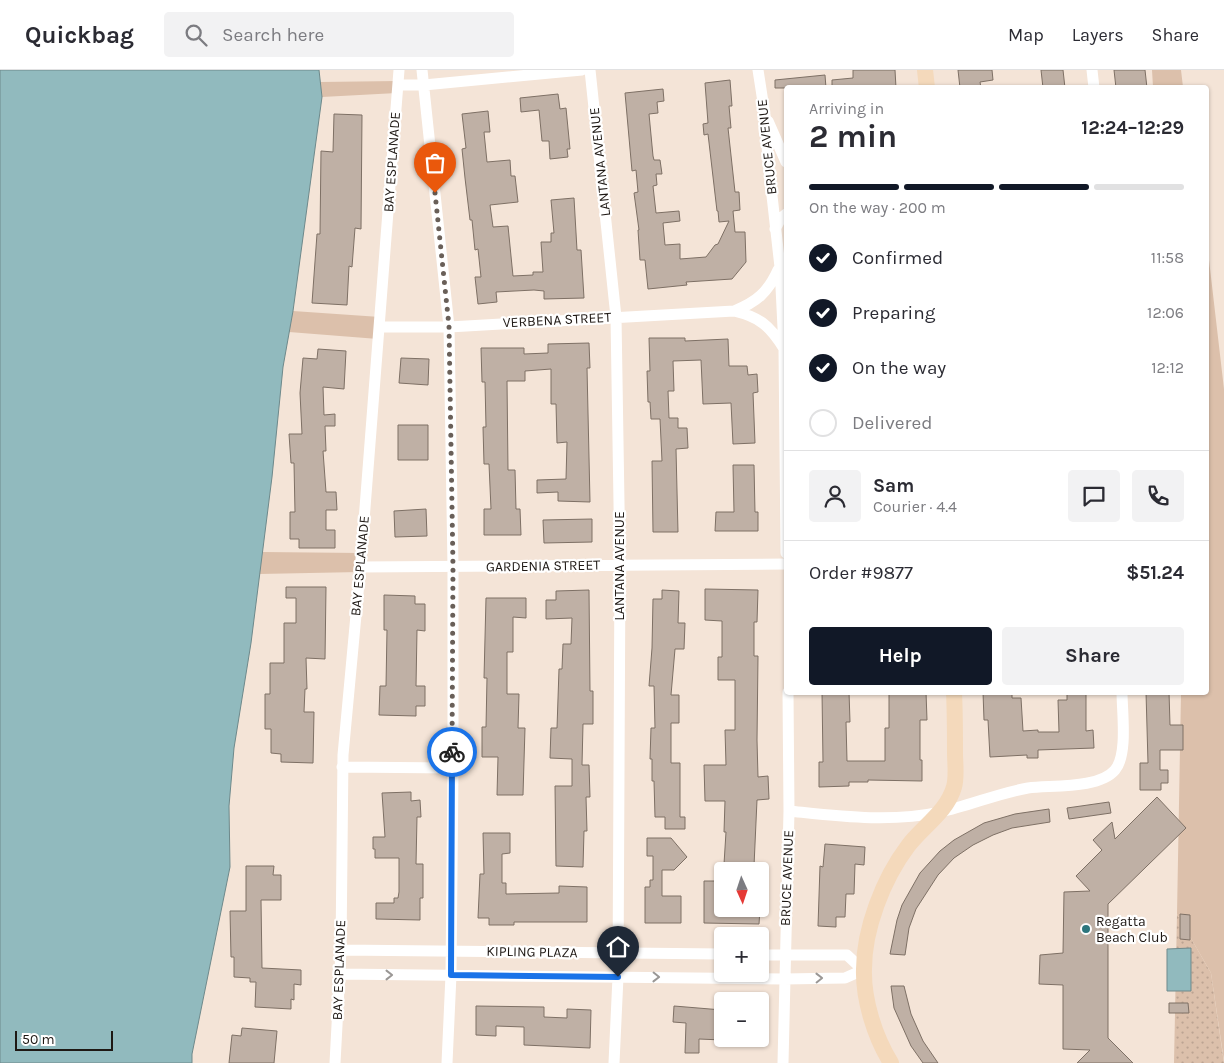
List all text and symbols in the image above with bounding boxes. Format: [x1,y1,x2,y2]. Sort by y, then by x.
search box [164,12,514,57]
text: Quickbag [25,21,134,49]
icon: search [182,21,210,49]
text: Search here [222,24,324,46]
text: Map [1008,24,1044,46]
text: Layers [1072,24,1124,46]
text: Share [1152,24,1199,46]
street label: BRUCE AVENUE [754,98,780,196]
text: Arriving in [809,99,884,118]
street label: LANTANA AVENUE [586,107,614,217]
street label: BAY ESPLANADE [380,111,404,213]
text: 12:24–12:29 [1081,117,1184,139]
text: 2 min [809,118,897,155]
pin [414,142,456,193]
icon: bag [421,149,449,177]
text: On the way · 200 m [809,198,946,217]
icon: check [809,244,837,272]
text: Confirmed [852,247,943,269]
text: 11:58 [1151,248,1184,267]
icon: check [809,299,837,327]
text: Preparing [852,302,935,324]
text: 12:06 [1147,303,1184,322]
street label: VERBENA STREET [502,309,612,331]
icon: check [809,354,837,382]
text: On the way [852,357,946,379]
text: 12:12 [1151,358,1184,377]
text: Delivered [852,412,932,434]
button: person [809,470,861,522]
button: chat [1068,470,1120,522]
button: phone [1132,470,1184,522]
text: Sam [873,475,914,497]
text: Courier · 4.4 [873,497,957,516]
street label: LANTANA AVENUE [611,511,628,621]
street label: BAY ESPLANADE [347,515,373,617]
street label: GARDENIA STREET [486,557,600,575]
text: Order #9877 [809,562,913,584]
text: $51.24 [1126,562,1184,584]
button: Help [809,627,992,685]
button: Share [1002,627,1184,685]
courier [427,727,477,777]
icon: bike [438,738,466,766]
street label: BRUCE AVENUE [777,830,797,926]
north arrow [714,862,769,918]
map controls [714,862,769,1047]
place label: Regatta Beach Club [1096,913,1168,946]
street label: BAY ESPLANADE [329,919,349,1021]
marker: Regatta Beach Club [1080,923,1092,935]
pin [597,926,639,977]
button: + [714,927,769,982]
icon: home [604,933,632,961]
street label: KIPLING PLAZA [486,943,578,961]
one-way arrow [386,970,393,980]
one-way arrow [652,972,660,982]
one-way arrow [815,973,823,983]
button: − [714,992,769,1047]
scale bar [15,1028,112,1051]
text: 50 m [22,1031,55,1048]

